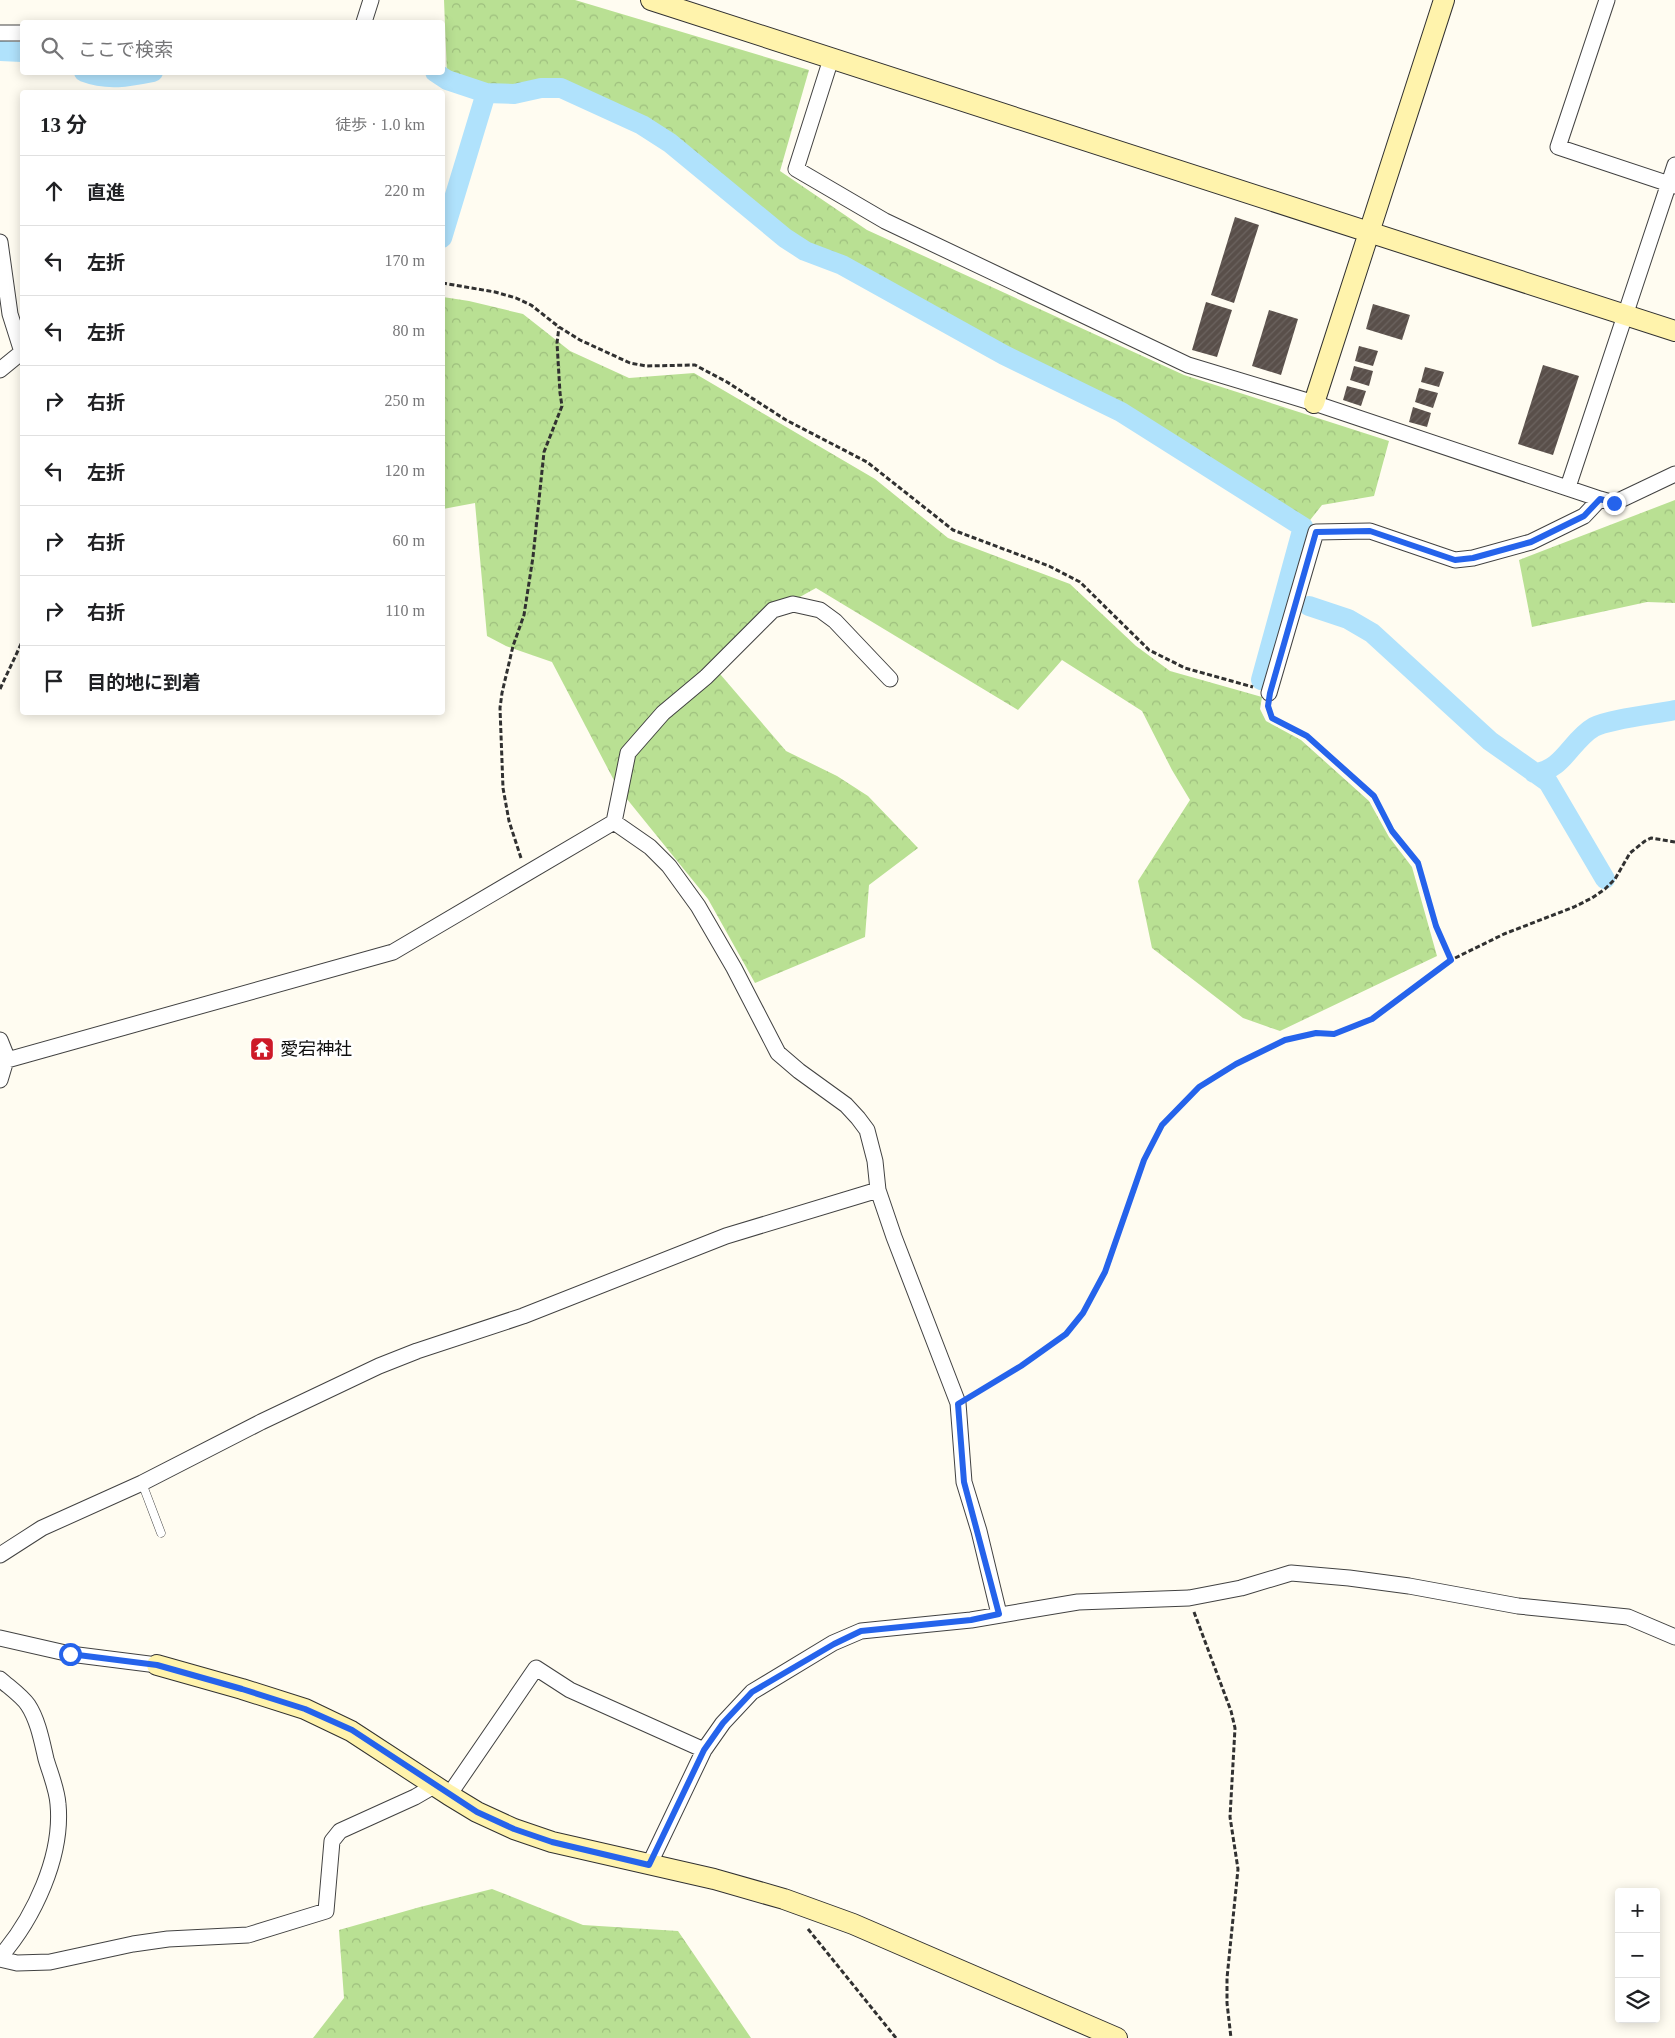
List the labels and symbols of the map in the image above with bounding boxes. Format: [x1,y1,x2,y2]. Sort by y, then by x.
route end [1603,492,1626,515]
temple icon: 愛宕神社 [249,1036,275,1062]
place label: 愛宕神社 [280,1039,352,1059]
route start [59,1643,82,1666]

